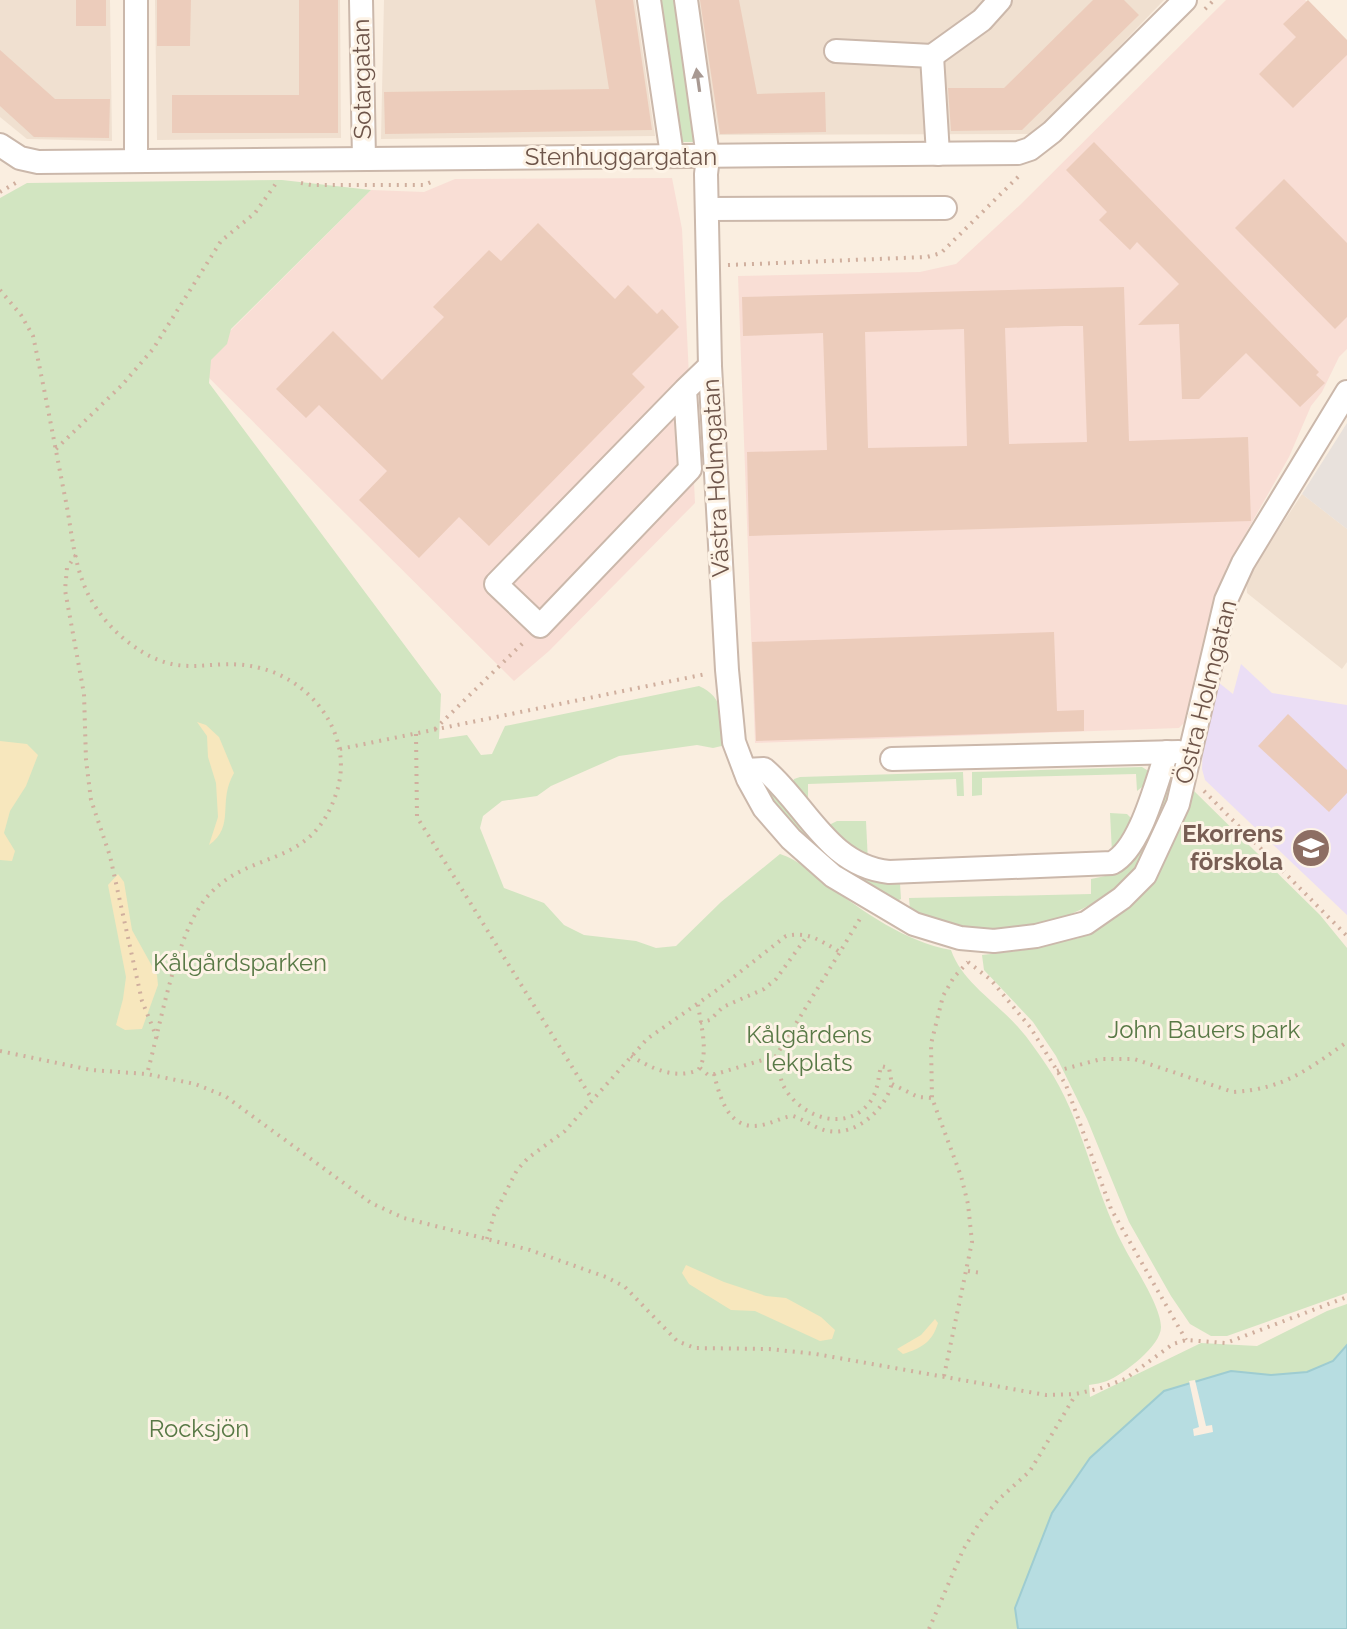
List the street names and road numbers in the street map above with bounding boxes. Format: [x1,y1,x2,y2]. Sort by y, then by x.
street label: Sotargatan [346,18,377,140]
street label: Stenhuggargatan [525,142,717,171]
street label: Västra Holmgatan [696,378,735,578]
street label: Östra Holmgatan [1169,597,1242,787]

